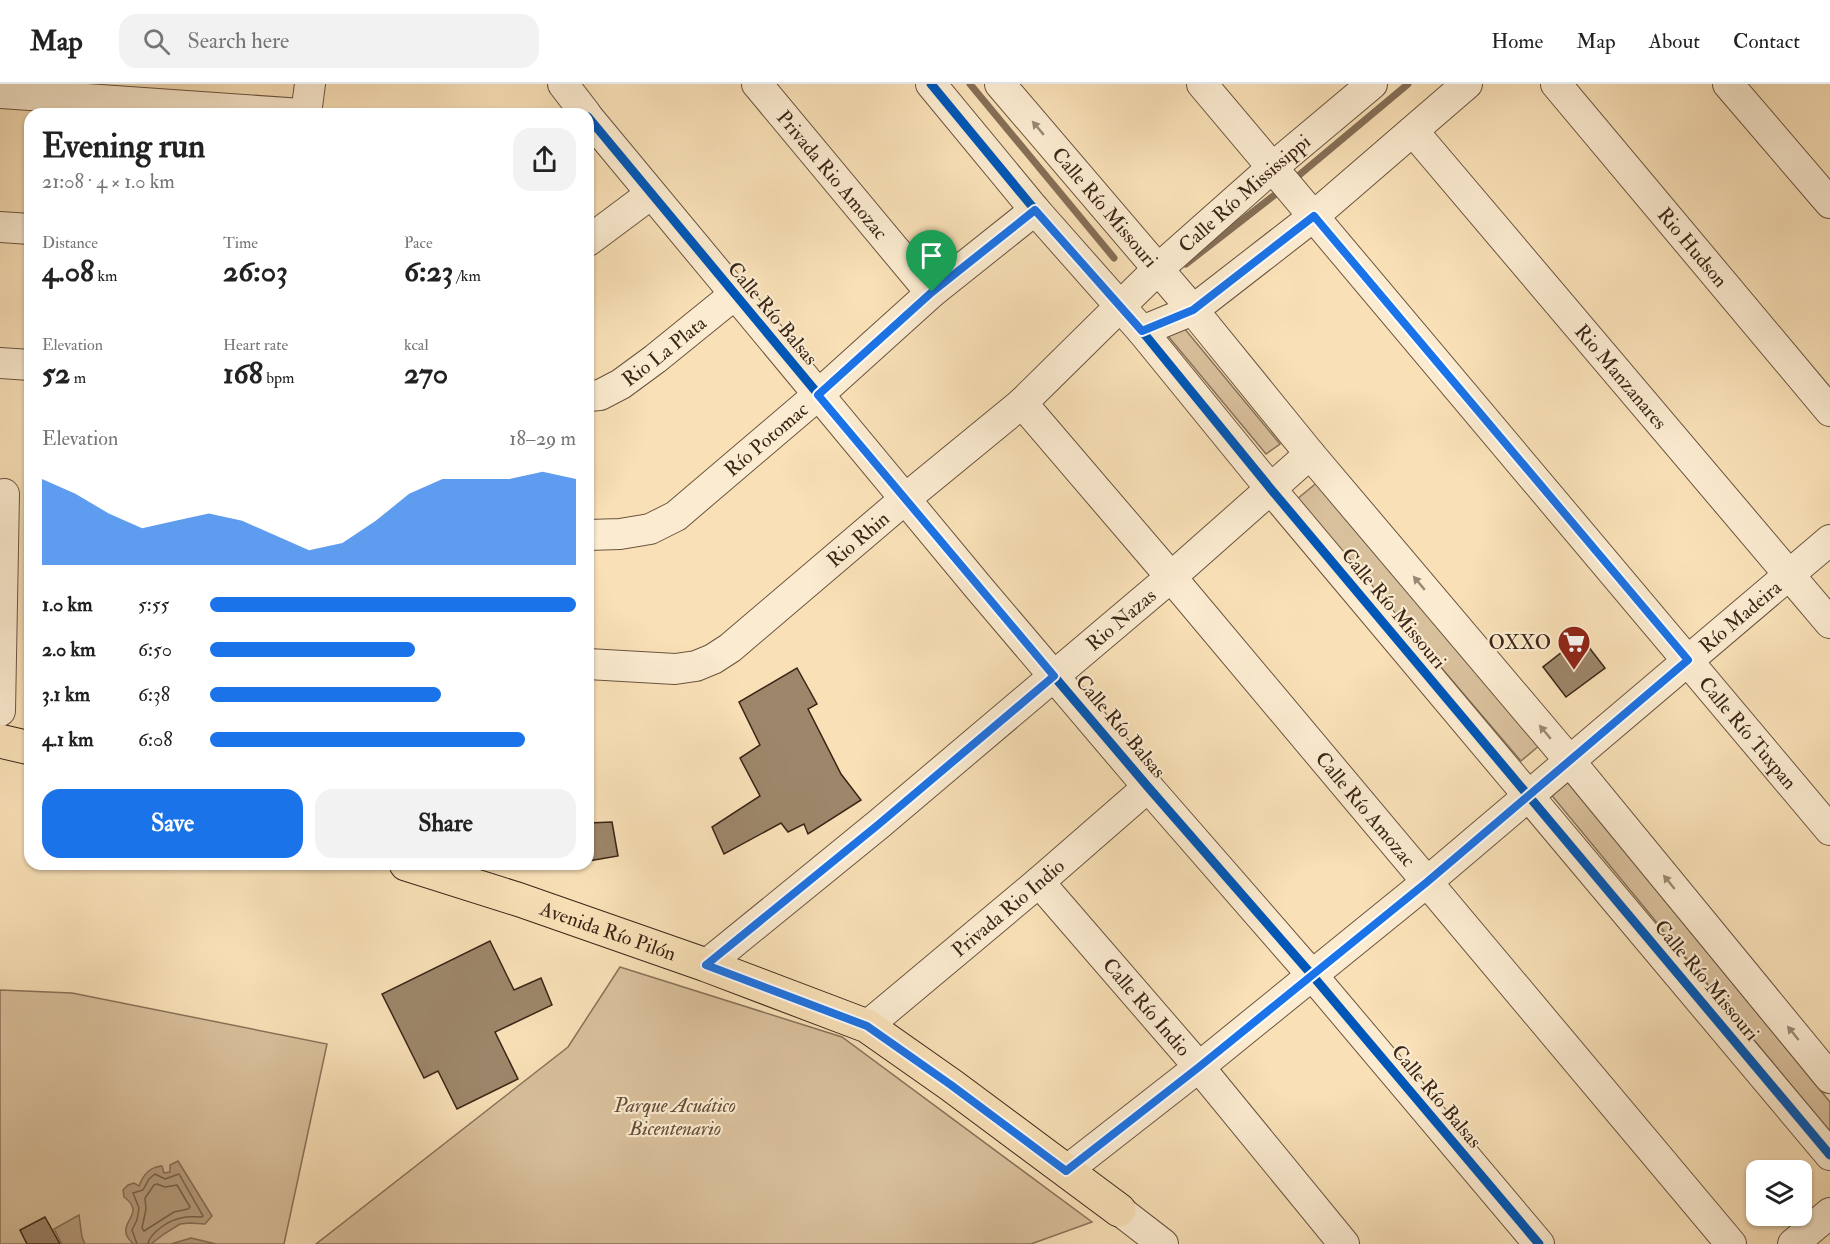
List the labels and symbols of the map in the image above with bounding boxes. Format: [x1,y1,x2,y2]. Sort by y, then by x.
street label: Privada Rio Amozac [771,105,893,245]
one-way arrow [1032,121,1045,136]
street label: Calle Río Mississippi [1173,129,1316,258]
street label: Calle Río Missouri [1047,142,1163,273]
street label: Rio Hudson [1652,203,1733,293]
pin [906,230,957,292]
street label: Calle Río Balsas [722,257,823,370]
street label: Rio La Plata [617,310,712,392]
street label: Rio Manzanares [1569,319,1673,435]
street label: Río Potomac [720,397,813,482]
street label: Rio Rhin [822,506,894,573]
street label: Calle Río Missouri [1336,543,1451,674]
street label: Río Madeira [1694,574,1787,659]
one-way arrow [1413,576,1426,591]
street label: Rio Nazas [1081,583,1161,656]
supermarket icon: OXXO [1556,624,1592,671]
place label: OXXO [1489,630,1551,655]
street label: Calle Río Balsas [1070,670,1171,783]
street label: Calle Río Tuxpan [1693,672,1802,795]
one-way arrow [1539,725,1552,740]
street label: Calle Río Amozac [1310,747,1421,872]
street label: Privada Rio Indio [947,854,1070,963]
one-way arrow [1664,875,1676,890]
street label: Avenida Río Pilón [536,896,679,967]
street label: Calle Río Missouri [1649,915,1764,1046]
street label: Calle Río Indio [1097,953,1196,1061]
one-way arrow [1787,1026,1800,1041]
street label: Calle Río Balsas [1386,1040,1487,1153]
park label: Parque Acuático Bicentenario [613,1093,736,1141]

